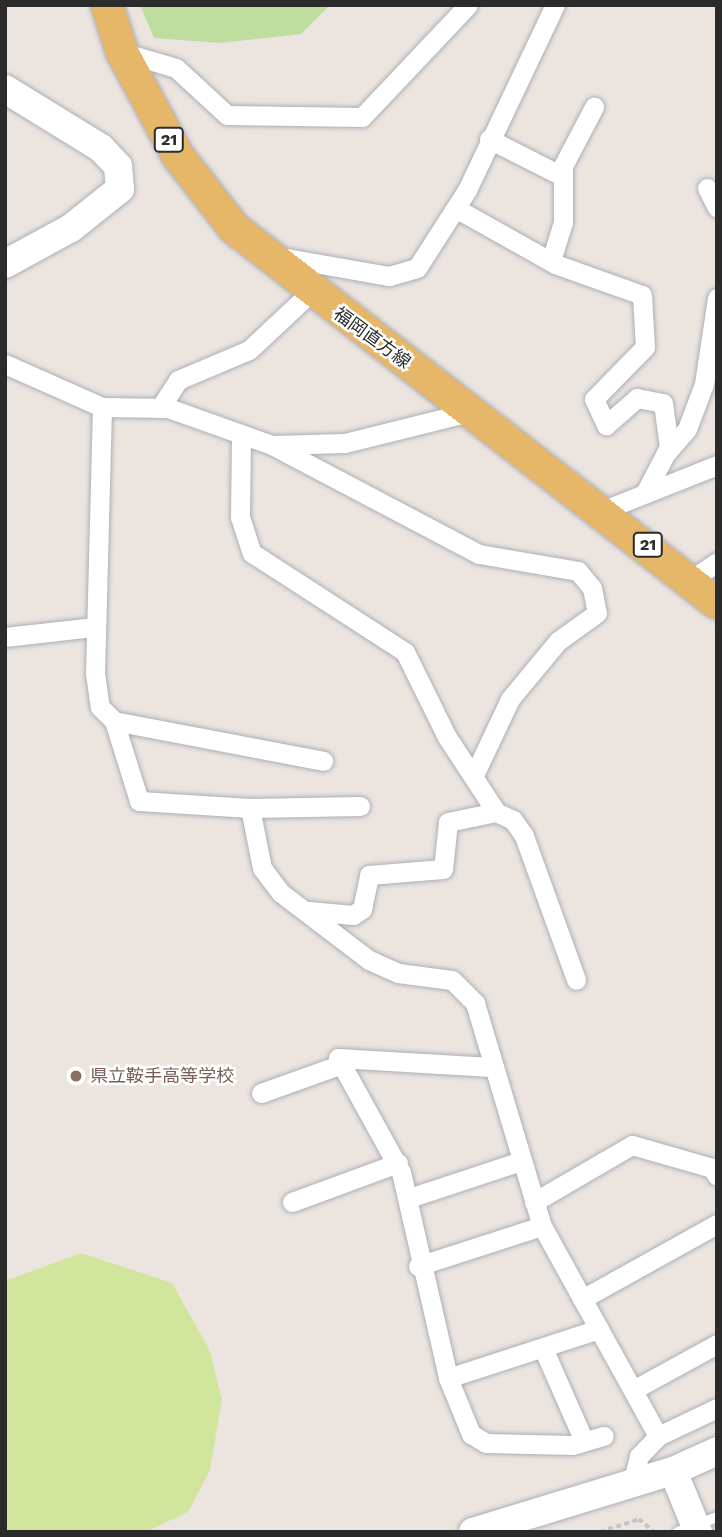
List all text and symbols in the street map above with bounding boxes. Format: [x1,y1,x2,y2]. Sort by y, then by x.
road number: 21 [153,128,185,152]
street label: 福岡直方線 [329,303,415,373]
road number: 21 [632,532,664,558]
place label: 県立鞍手高等学校 [90,1065,234,1087]
marker: 県立鞍手高等学校 [68,1068,84,1084]

